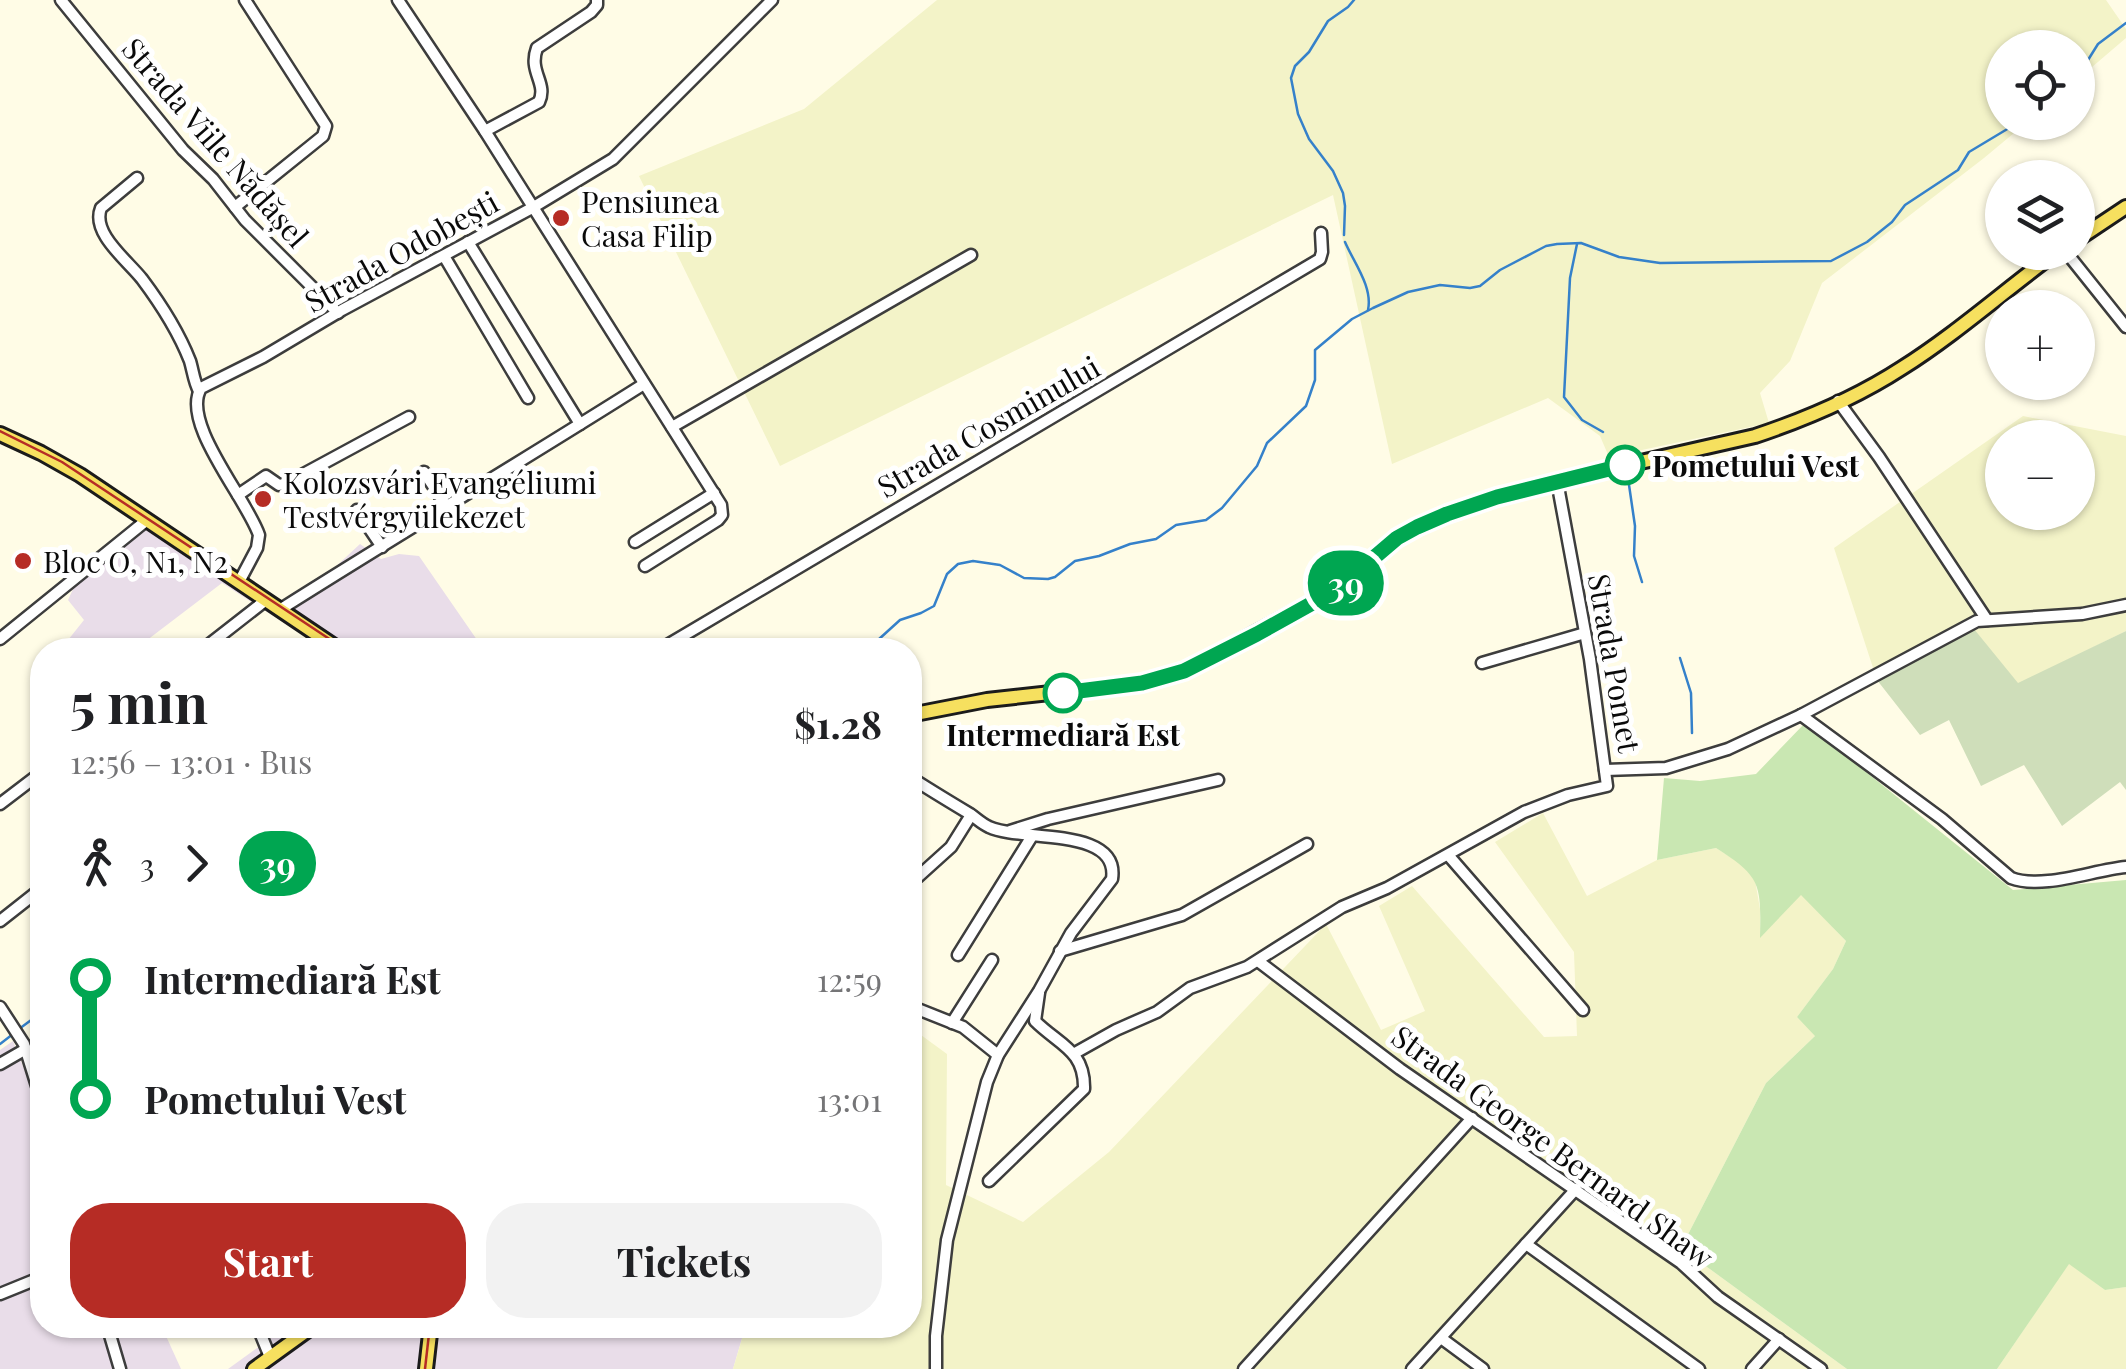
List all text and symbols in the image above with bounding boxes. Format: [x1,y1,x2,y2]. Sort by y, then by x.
street label: Strada Viile Nădășel [114,29,318,255]
map controls [1985,30,2095,530]
button: locate [1985,30,2095,140]
button: layers [1985,160,2095,270]
street label: Strada Odobești [297,181,505,321]
place label: Pensiunea Casa Filip [581,181,719,255]
marker: Pensiunea Casa Filip [550,207,572,229]
button: + [1985,290,2095,400]
street label: Strada Cosminului [869,346,1107,506]
button: − [1985,420,2095,530]
place label: Pometului Vest [1652,445,1860,485]
marker: Pometului Vest [1606,446,1644,484]
place label: Kolozsvári Evangéliumi Testvérgyülekezet [283,462,597,536]
marker: Kolozsvári Evangéliumi Testvérgyülekezet [252,488,274,510]
place label: Bloc O, N1, N2 [43,541,228,581]
marker: Bloc O, N1, N2 [12,550,34,572]
line badge: 39 [1301,550,1391,616]
text: 39 [1328,560,1364,607]
street label: Strada Pomet [1580,571,1650,756]
text: 5 min [70,664,208,738]
marker: Intermediară Est [1044,674,1082,712]
text: $1.28 [794,698,882,749]
place label: Intermediară Est [946,714,1181,754]
text: 12:56 – 13:01 · Bus [70,739,312,782]
icon: walk [70,836,125,891]
icon: forward [169,836,224,891]
text: 39 [259,840,296,887]
text: 3 [140,842,154,885]
text: Intermediară Est [144,953,441,1004]
text: 12:59 [817,957,882,1000]
street label: Strada George Bernard Shaw [1384,1016,1723,1277]
text: Pometului Vest [144,1073,406,1124]
text: 13:01 [817,1077,882,1120]
button: Start [70,1203,466,1318]
button: Tickets [486,1203,882,1318]

